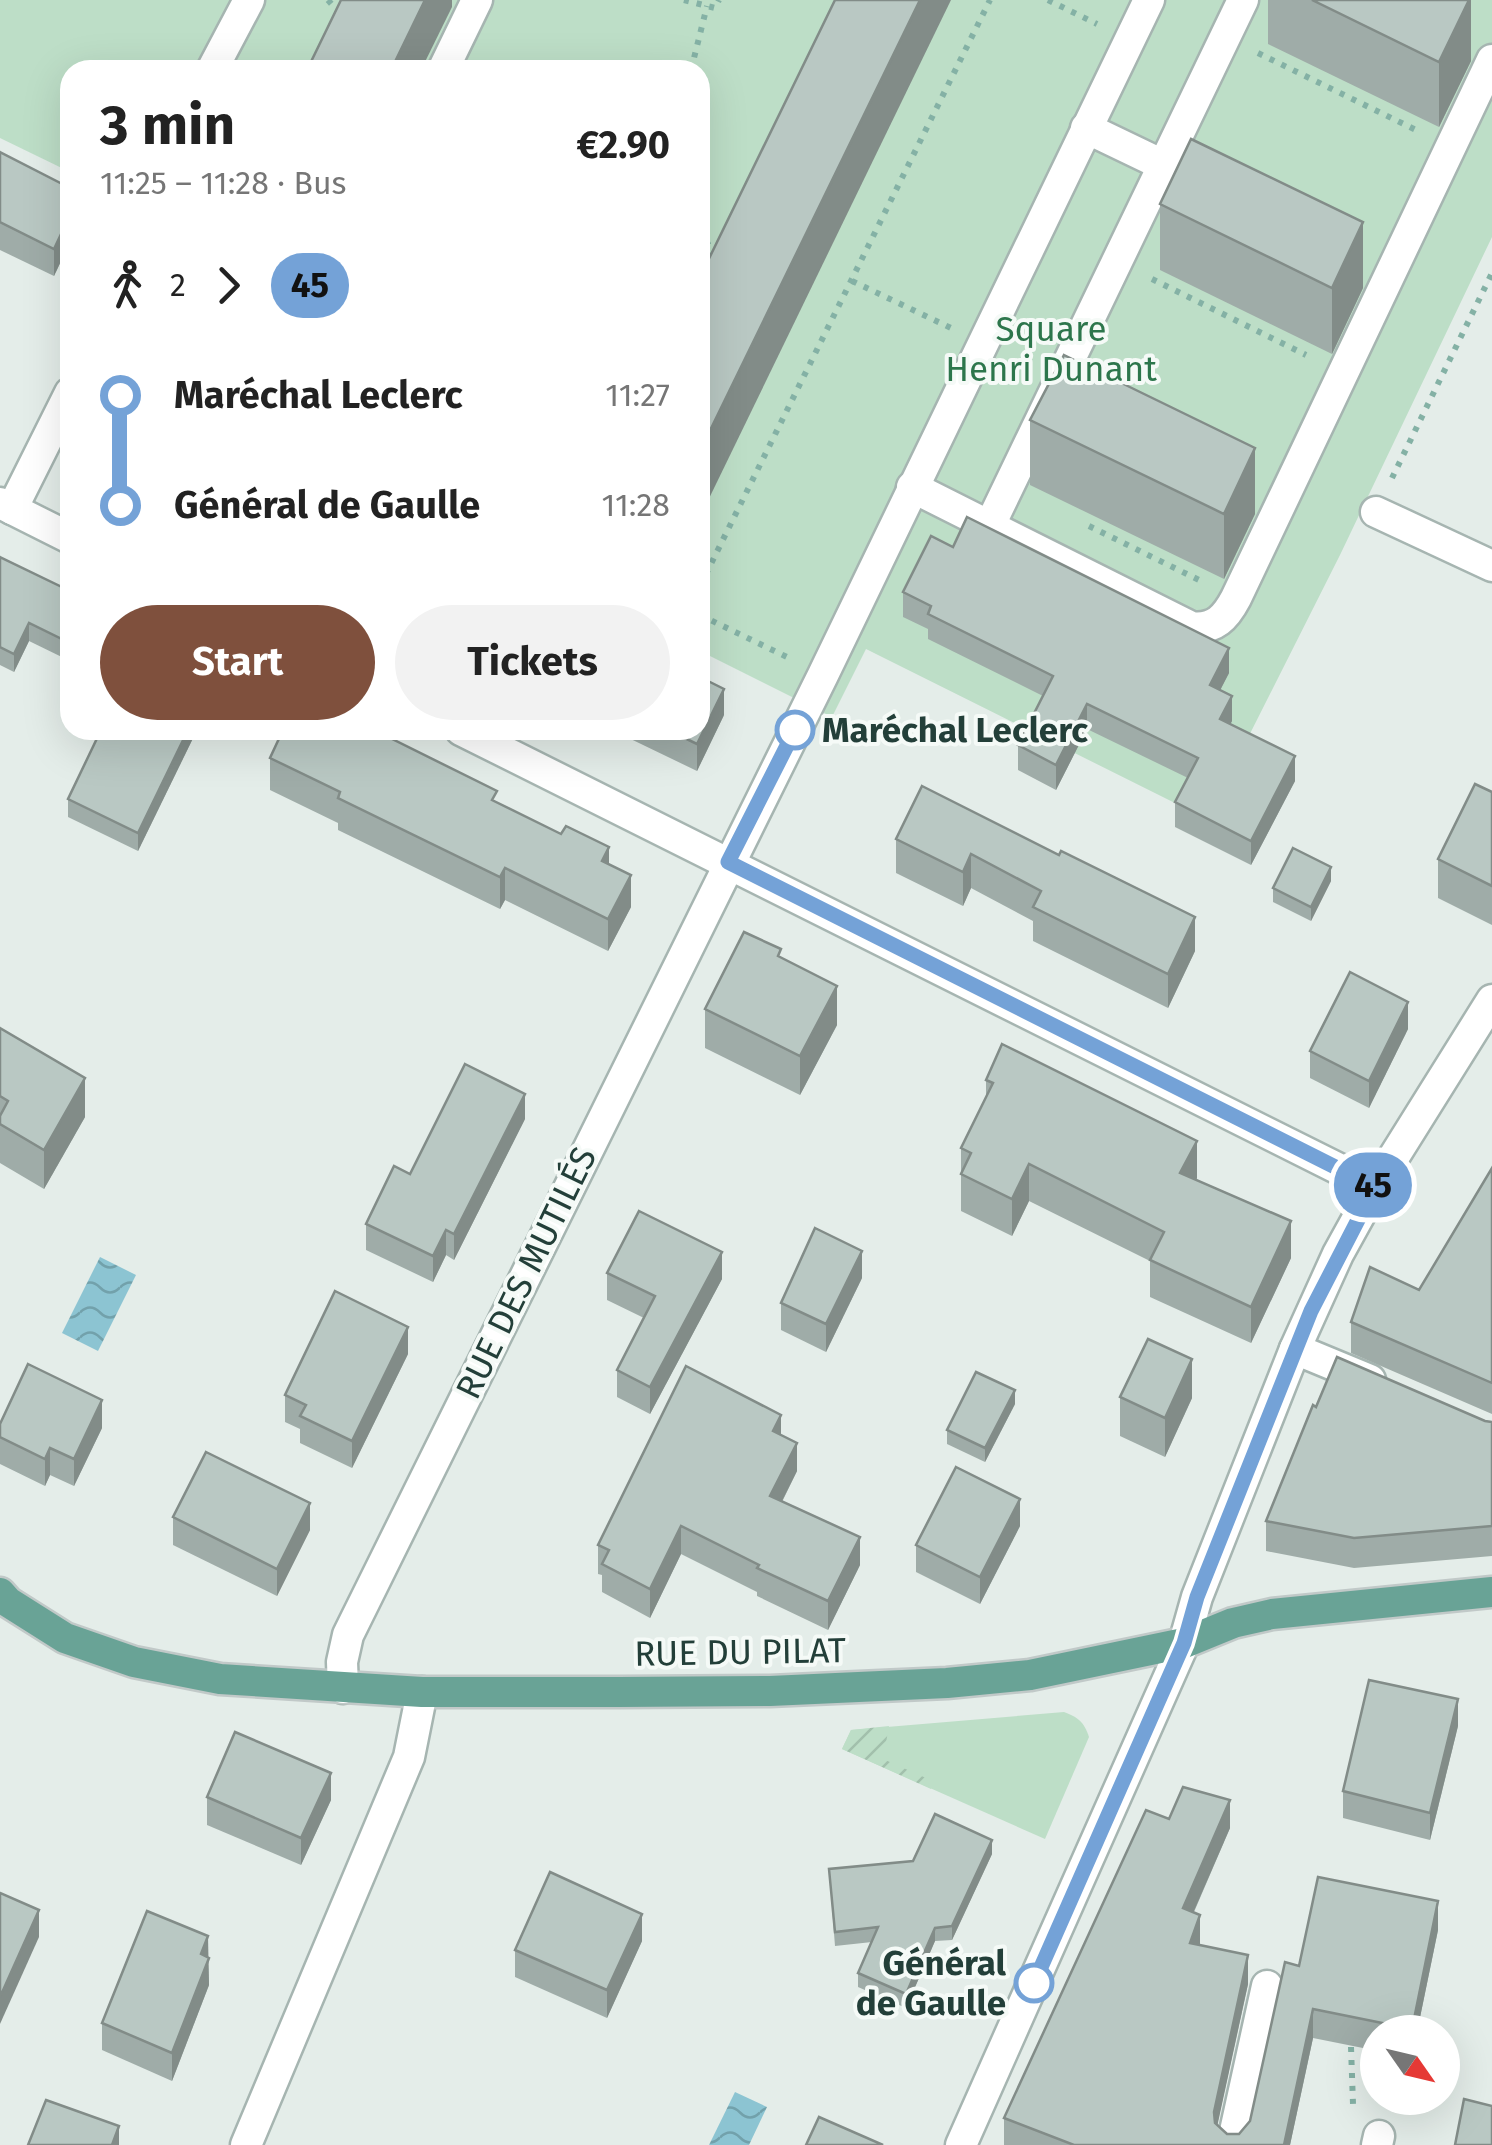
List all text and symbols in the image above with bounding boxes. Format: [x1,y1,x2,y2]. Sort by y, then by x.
text: 3 min [100,93,235,159]
text: €2.90 [576,122,670,168]
text: 11:25 – 11:28 · Bus [100,164,347,202]
icon: walk [100,258,155,313]
icon: forward [201,258,256,313]
text: 45 [291,264,329,306]
text: 2 [170,266,186,304]
park label: Square Henri Dunant [945,308,1157,390]
text: Maréchal Leclerc [174,372,463,418]
text: 11:27 [605,376,670,414]
text: Général de Gaulle [174,482,480,528]
text: 11:28 [602,486,670,524]
button: Start [100,605,375,720]
button: Tickets [395,605,670,720]
place label: Maréchal Leclerc [822,709,1088,751]
marker: Maréchal Leclerc [776,711,814,749]
street label: RUE DES MUTILÉS [447,1140,605,1406]
line badge: 45 [1328,1152,1418,1218]
text: 45 [1354,1164,1392,1206]
street label: RUE DU PILAT [634,1629,846,1675]
place label: Général de Gaulle [856,1942,1007,2024]
marker: Général de Gaulle [1015,1964,1053,2002]
north arrow [1360,2015,1460,2115]
map controls [1360,2015,1460,2115]

